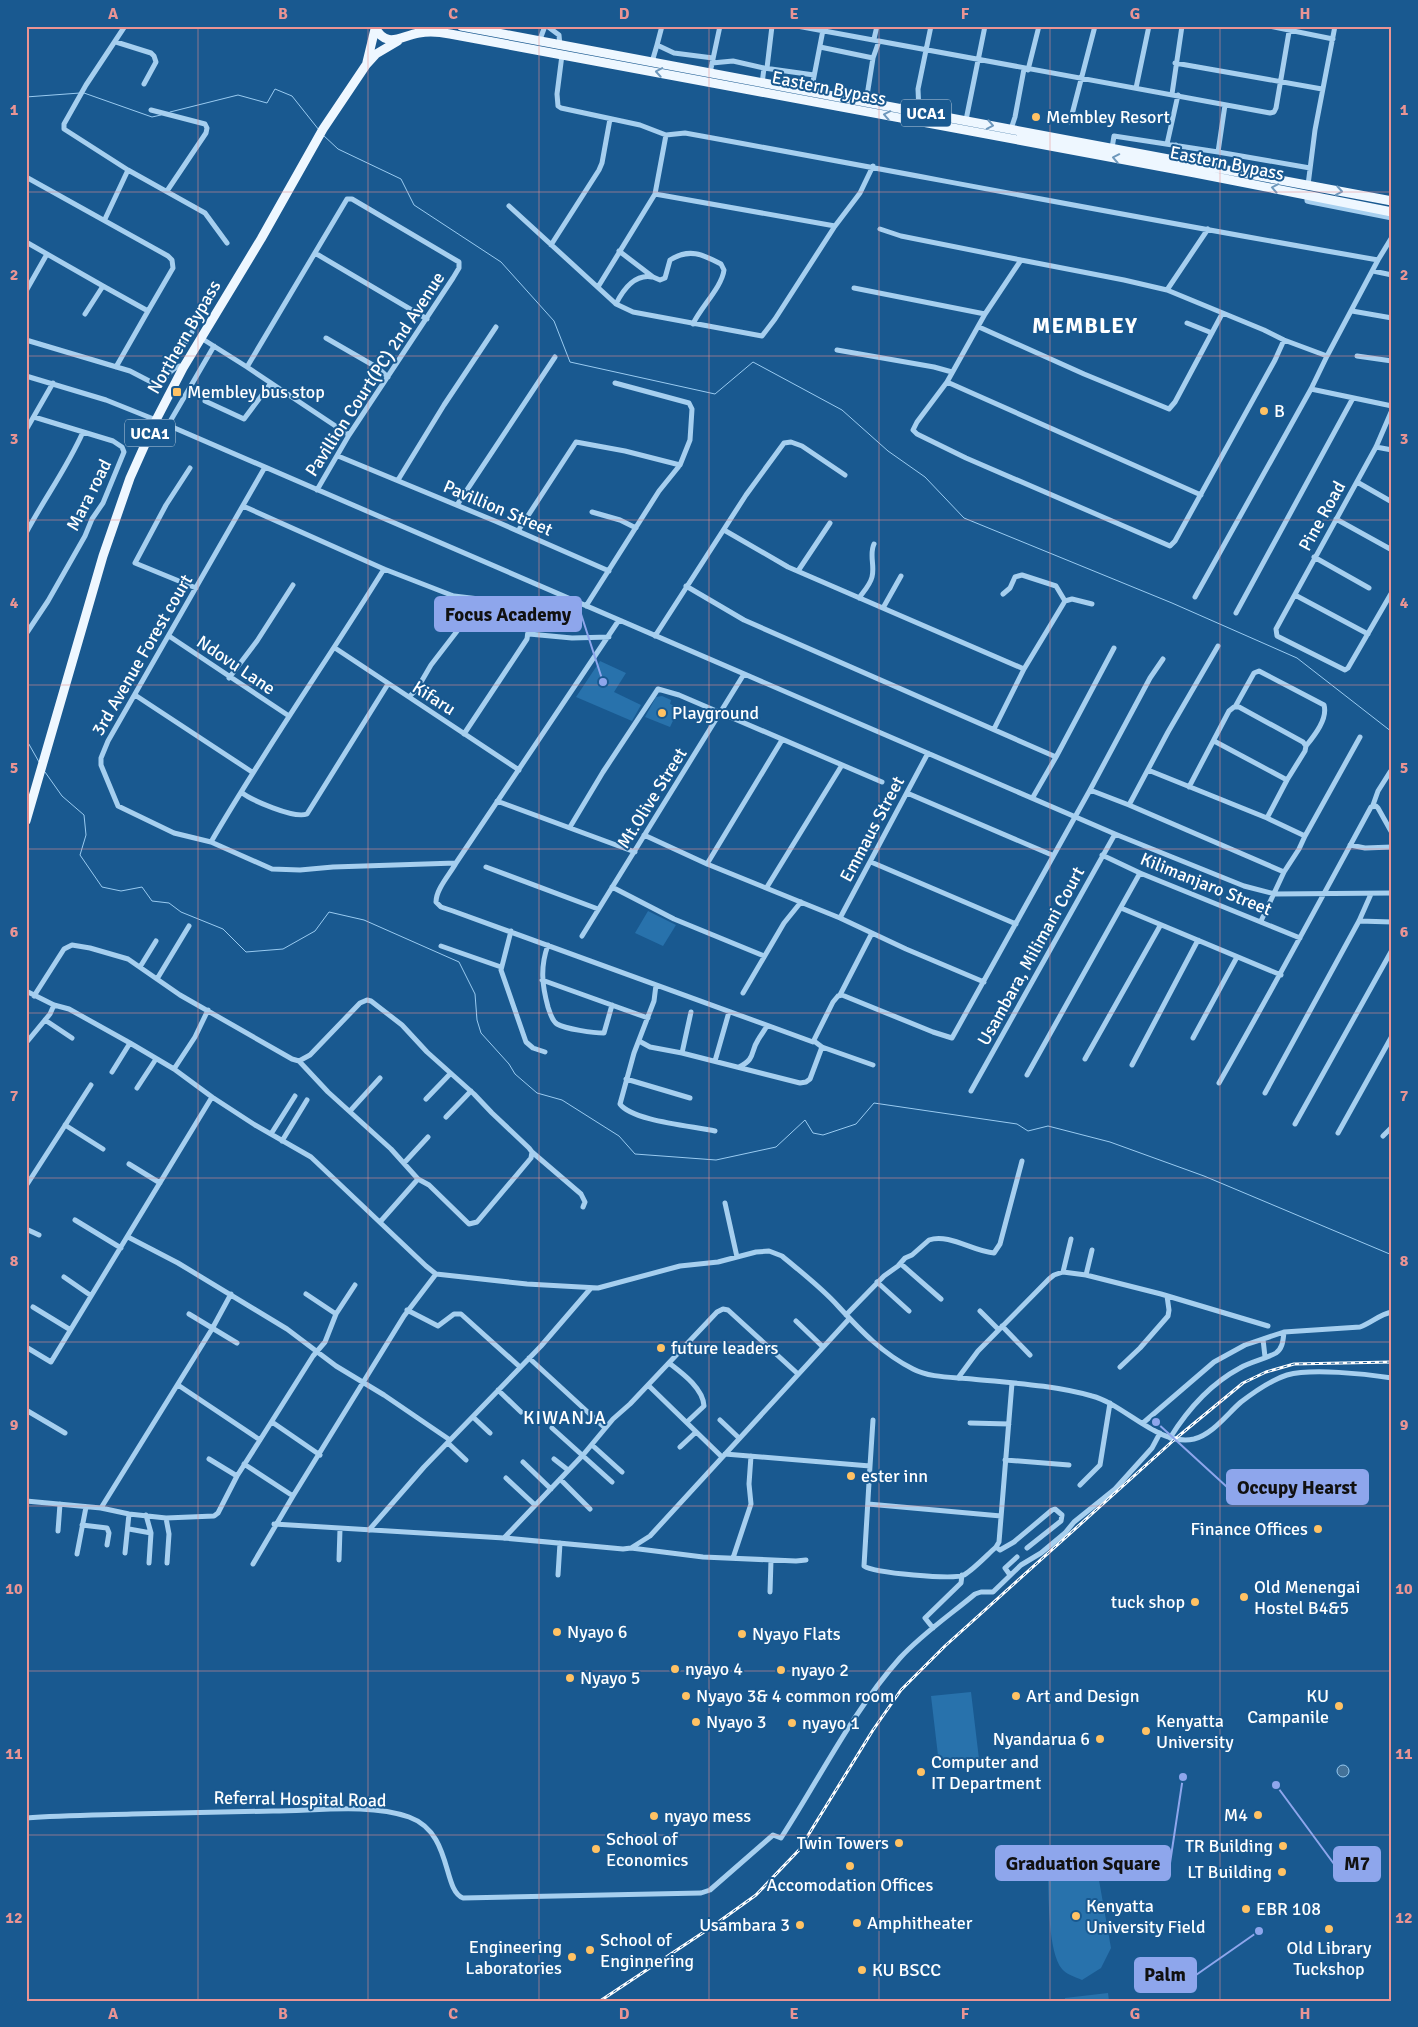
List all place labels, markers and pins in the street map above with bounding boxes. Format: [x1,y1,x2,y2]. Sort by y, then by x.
place label: Membley Resort [1046,106,1170,128]
marker: Membley Resort [1030,111,1042,123]
place label: Membley bus stop [187,381,325,403]
marker: Membley bus stop [171,386,183,398]
place label: B [1274,400,1285,422]
marker: B [1258,405,1270,417]
callout: Focus Academy [435,597,581,631]
place label: Playground [672,702,759,724]
marker: Playground [656,707,668,719]
place label: future leaders [671,1337,779,1359]
marker: future leaders [655,1342,667,1354]
place label: ester inn [861,1465,928,1487]
marker: ester inn [845,1470,857,1482]
callout: Occupy Hearst [1227,1470,1368,1504]
place label: Finance Offices [1190,1518,1308,1540]
marker: Finance Offices [1312,1523,1324,1535]
place label: Old Menengai Hostel B4&5 [1254,1576,1360,1619]
place label: tuck shop [1111,1591,1185,1613]
marker: Old Menengai Hostel B4&5 [1238,1591,1250,1603]
marker: tuck shop [1189,1596,1201,1608]
place label: Nyayo 6 [567,1621,628,1643]
place label: Nyayo Flats [752,1623,841,1645]
marker: Nyayo 6 [551,1626,563,1638]
marker: Nyayo Flats [736,1628,748,1640]
place label: nyayo 4 [685,1658,743,1680]
place label: nyayo 2 [791,1659,849,1681]
marker: nyayo 4 [669,1663,681,1675]
marker: nyayo 2 [775,1664,787,1676]
place label: Nyayo 5 [580,1667,641,1689]
marker: Nyayo 5 [564,1672,576,1684]
place label: Nyayo 3& 4 common room [696,1685,894,1707]
place label: Art and Design [1026,1685,1140,1707]
place label: KU Campanile [1247,1685,1329,1728]
marker: Nyayo 3& 4 common room [680,1690,692,1702]
marker: Art and Design [1010,1690,1022,1702]
marker: KU Campanile [1333,1700,1345,1712]
place label: Kenyatta University [1156,1710,1234,1753]
place label: Nyayo 3 [706,1711,767,1733]
place label: nyayo 1 [802,1712,860,1734]
marker: Nyayo 3 [690,1716,702,1728]
marker: nyayo 1 [786,1717,798,1729]
marker: Kenyatta University [1140,1725,1152,1737]
place label: Nyandarua 6 [993,1728,1090,1750]
marker: Nyandarua 6 [1094,1733,1106,1745]
place label: Computer and IT Department [931,1751,1041,1794]
marker: Computer and IT Department [915,1766,927,1778]
place label: M4 [1224,1804,1248,1826]
place label: nyayo mess [664,1805,751,1827]
marker: M4 [1252,1809,1264,1821]
marker: nyayo mess [648,1810,660,1822]
place label: School of Economics [606,1828,689,1871]
place label: Twin Towers [797,1832,889,1854]
place label: TR Building [1185,1835,1273,1857]
marker: Twin Towers [893,1837,905,1849]
marker: TR Building [1277,1840,1289,1852]
marker: School of Economics [590,1843,602,1855]
callout: Graduation Square [996,1846,1170,1880]
callout: M7 [1334,1847,1380,1881]
marker: Accomodation Offices [844,1860,856,1872]
place label: LT Building [1187,1861,1272,1883]
marker: LT Building [1276,1866,1288,1878]
place label: Accomodation Offices [767,1874,933,1896]
place label: Kenyatta University Field [1086,1895,1206,1938]
place label: EBR 108 [1256,1898,1321,1920]
marker: EBR 108 [1240,1903,1252,1915]
marker: Kenyatta University Field [1070,1910,1082,1922]
place label: Amphitheater [867,1912,973,1934]
place label: Usambara 3 [699,1914,790,1936]
marker: Amphitheater [851,1917,863,1929]
marker: Usambara 3 [794,1919,806,1931]
marker: Old Library Tuckshop [1323,1923,1335,1935]
place label: School of Enginnering [600,1929,694,1972]
place label: Engineering Laboratories [465,1936,562,1979]
place label: Old Library Tuckshop [1286,1937,1372,1980]
marker: School of Enginnering [584,1944,596,1956]
marker: Engineering Laboratories [566,1951,578,1963]
callout: Palm [1135,1958,1196,1992]
place label: KU BSCC [872,1959,941,1981]
marker: KU BSCC [856,1964,868,1976]

